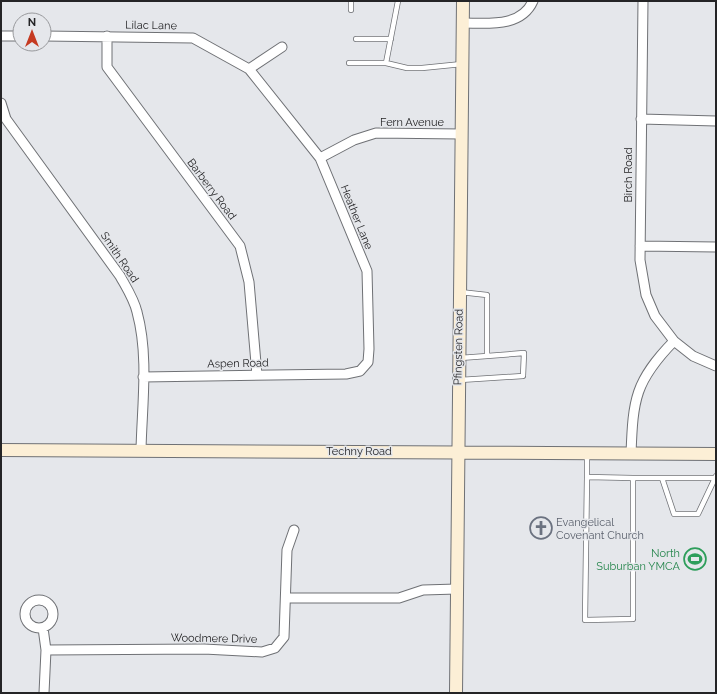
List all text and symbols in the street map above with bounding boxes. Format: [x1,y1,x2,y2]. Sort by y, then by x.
north arrow [12,12,52,52]
text: N [28,16,36,29]
street label: Lilac Lane [125,19,178,32]
street label: Fern Avenue [380,116,444,129]
street label: Birch Road [622,147,635,203]
street label: Barberry Road [184,156,239,222]
street label: Heather Lane [338,183,376,252]
street label: Smith Road [98,229,141,285]
street label: Pfingsten Road [451,308,466,385]
street label: Aspen Road [207,356,269,371]
street label: Techny Road [326,445,392,458]
church icon: Evangelical Covenant Church [528,515,554,541]
place label: Evangelical Covenant Church [556,516,644,542]
sports icon: North Suburban YMCA [682,546,708,572]
place label: North Suburban YMCA [596,547,681,573]
street label: Woodmere Drive [171,631,258,646]

